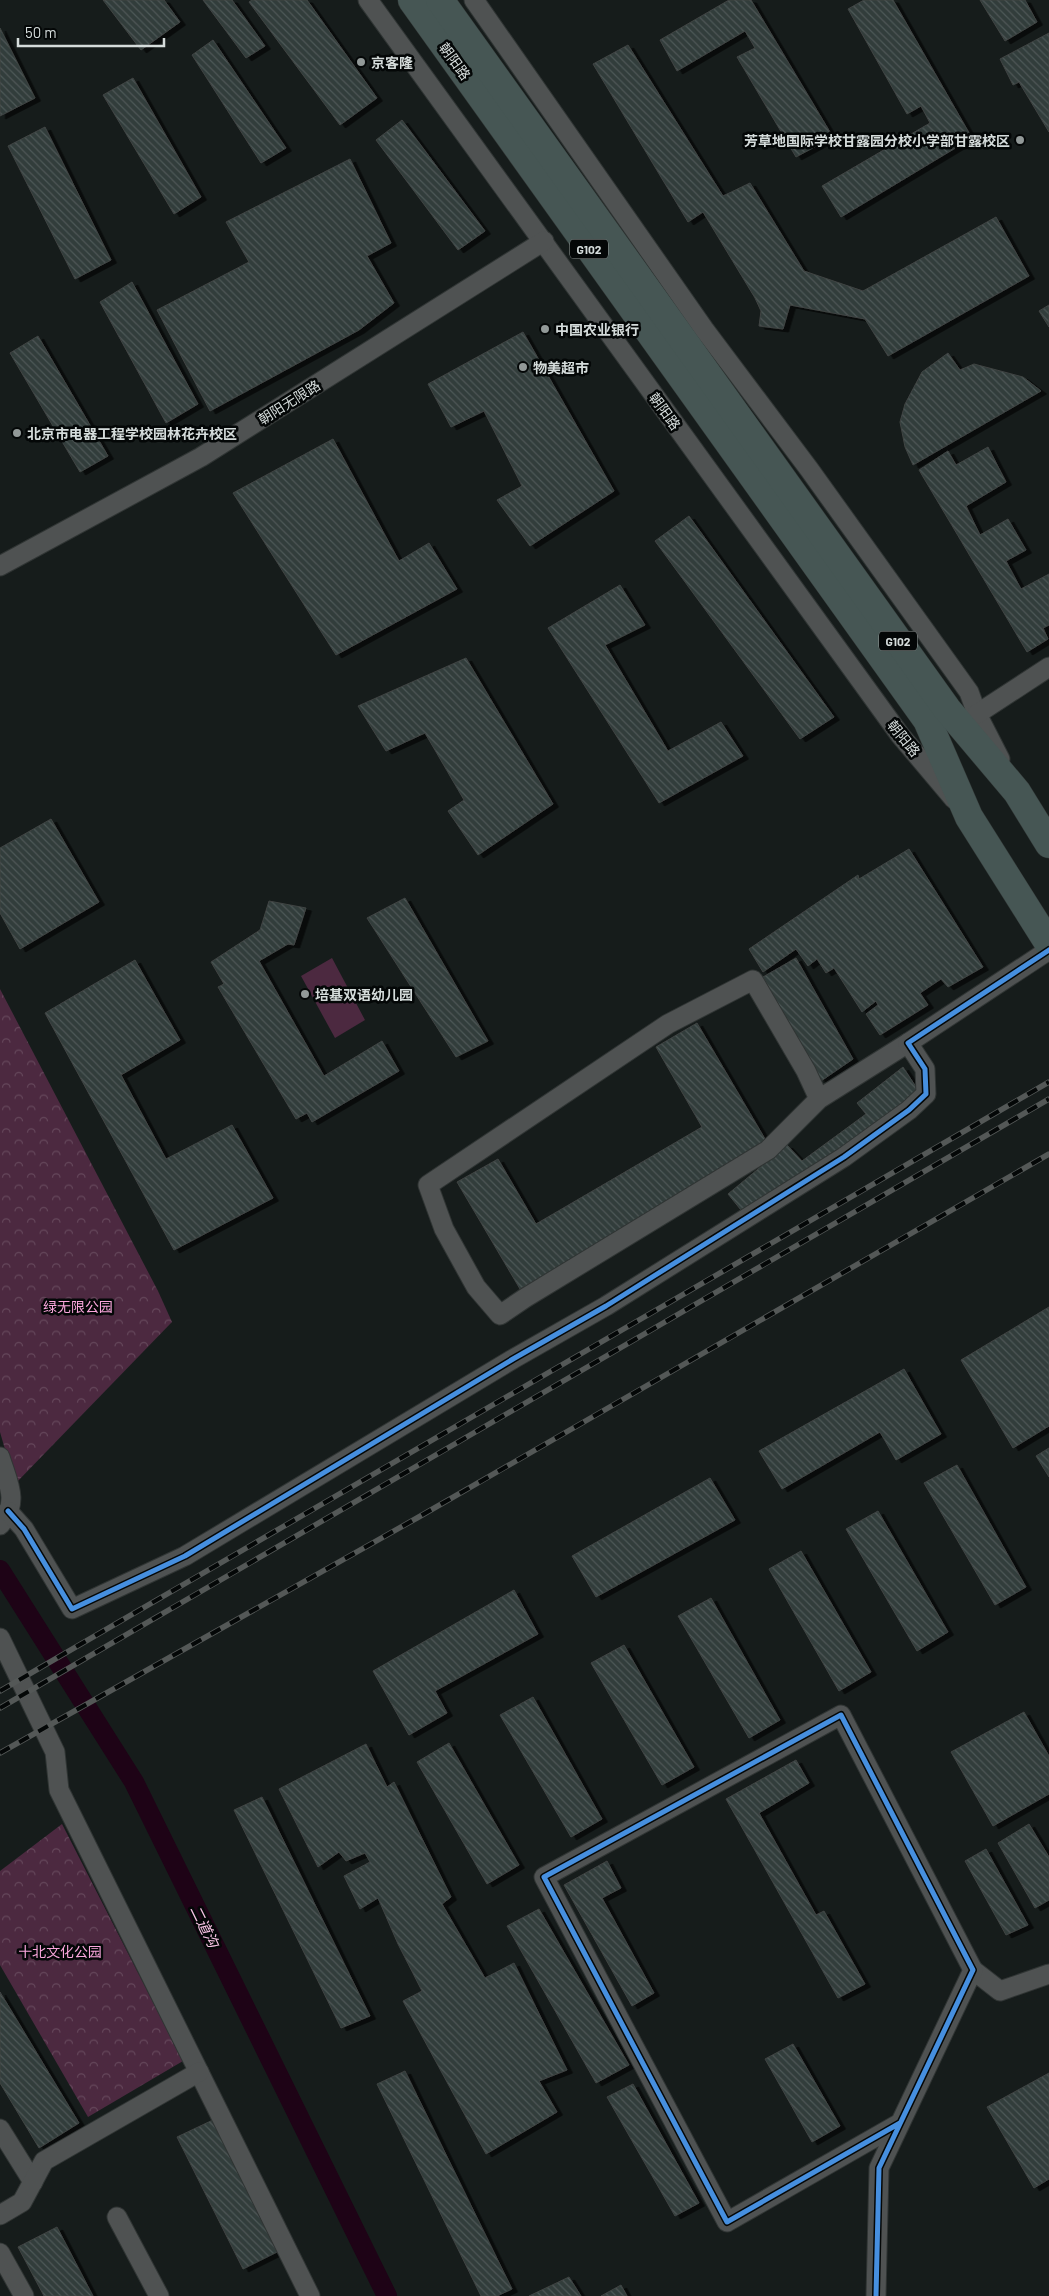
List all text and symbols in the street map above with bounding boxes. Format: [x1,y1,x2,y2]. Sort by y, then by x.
scale bar [18,15,164,47]
text: 50 m [25,23,57,41]
street label: 朝阳路 [436,39,474,83]
place label: 京客隆 [371,54,413,71]
marker: 京客隆 [355,56,367,68]
place label: 芳草地国际学校甘露园分校小学部甘露校区 [744,132,1010,149]
marker: 芳草地国际学校甘露园分校小学部甘露校区 [1014,134,1026,146]
road number: G102 [570,240,608,258]
place label: 中国农业银行 [555,321,639,338]
marker: 中国农业银行 [539,323,551,335]
place label: 物美超市 [533,359,589,376]
marker: 物美超市 [517,361,529,373]
street label: 朝阳无限路 [255,376,323,428]
street label: 朝阳路 [646,389,684,433]
place label: 北京市电器工程学校园林花卉校区 [27,425,237,442]
marker: 北京市电器工程学校园林花卉校区 [11,427,23,439]
road number: G102 [879,631,917,650]
street label: 朝阳路 [884,716,924,760]
place label: 培基双语幼儿园 [315,986,413,1003]
marker: 培基双语幼儿园 [299,988,311,1000]
park label: 绿无限公园 [43,1298,113,1315]
water label: 二道沟 [187,1902,224,1952]
park label: 十北文化公园 [18,1943,102,1960]

